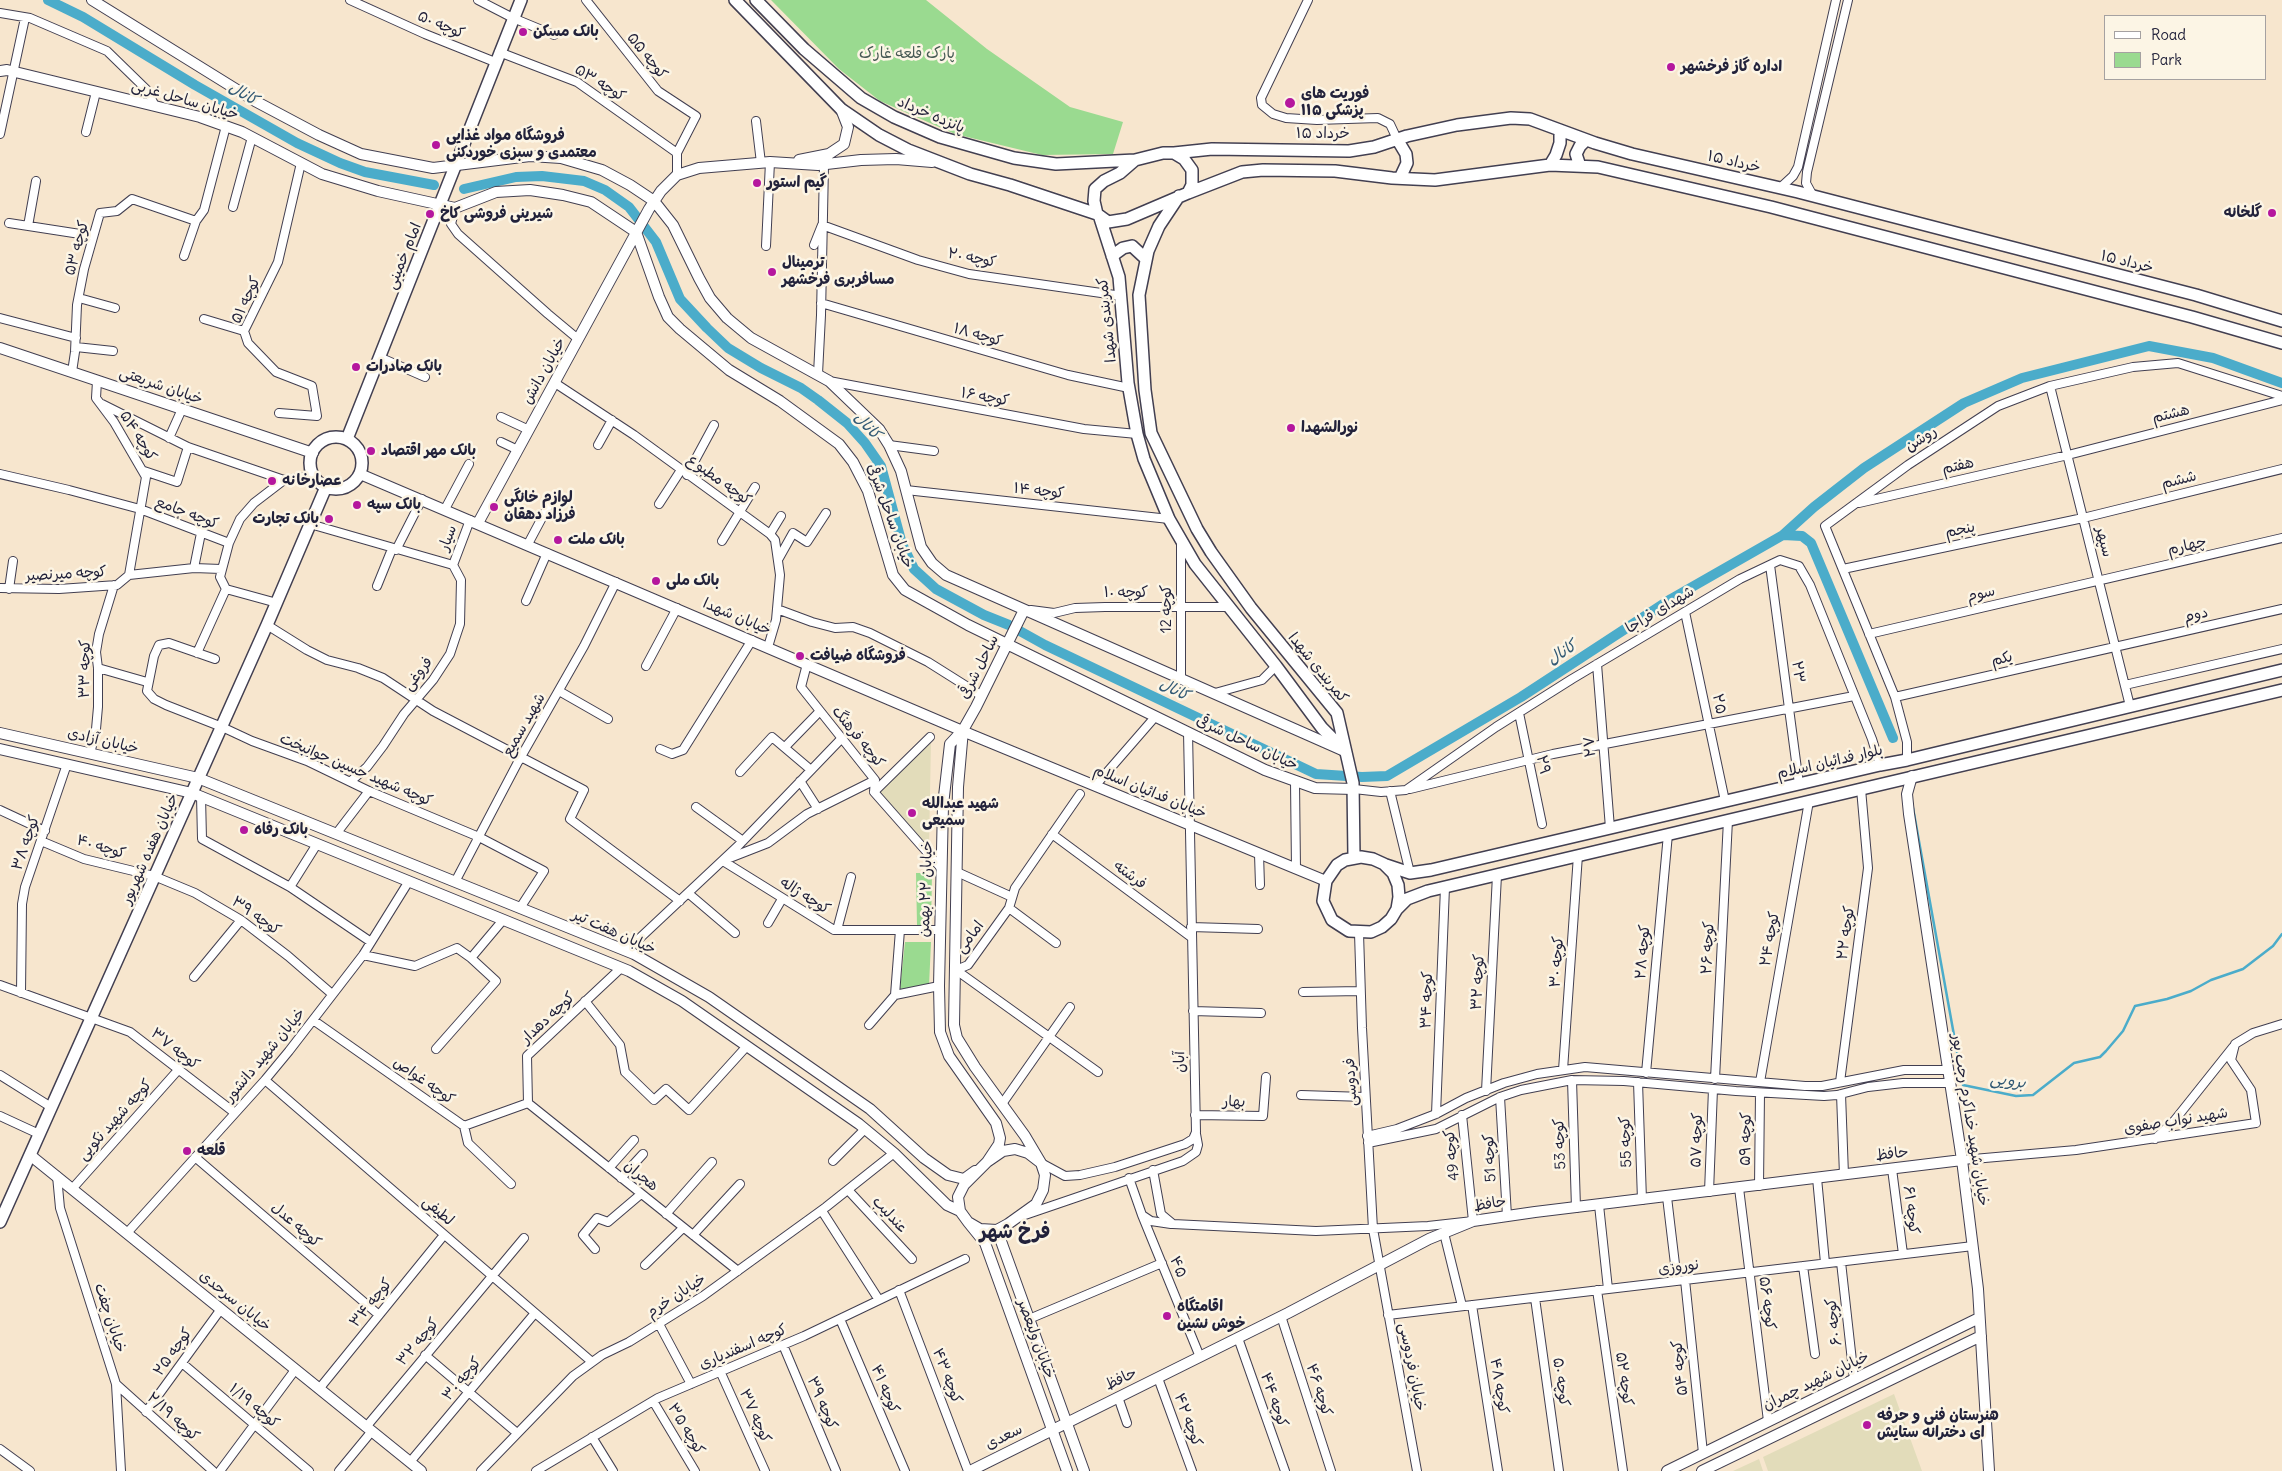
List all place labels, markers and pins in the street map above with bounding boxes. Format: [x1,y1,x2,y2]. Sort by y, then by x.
place label: بانک مسکن [533,23,599,41]
marker: بانک مسکن [517,26,529,38]
place label: اداره گاز فرخشهر [1681,58,1782,76]
marker: اداره گاز فرخشهر [1665,61,1677,73]
place label: فوریت های پزشکی ۱۱۵ [1301,85,1369,120]
marker: فوریت های پزشکی ۱۱۵ [1283,96,1297,110]
place label: فروشگاه مواد غذایی معتمدی و سبزی خوردکنی [446,127,597,162]
marker: فروشگاه مواد غذایی معتمدی و سبزی خوردکنی [430,139,442,151]
place label: گیم استور [767,174,827,192]
marker: گیم استور [751,177,763,189]
place label: گلخانه [2223,204,2262,222]
place label: شیرینی فروشی کاخ [440,205,553,223]
marker: گلخانه [2266,207,2278,219]
marker: شیرینی فروشی کاخ [424,208,436,220]
place label: ترمینال مسافربری فرخشهر [782,254,894,289]
marker: ترمینال مسافربری فرخشهر [766,266,778,278]
place label: بانک صادرات [366,358,442,376]
marker: بانک صادرات [350,361,362,373]
place label: نورالشهدا [1301,419,1359,437]
marker: نورالشهدا [1285,422,1297,434]
place label: بانک مهر اقتصاد [381,442,476,460]
marker: بانک مهر اقتصاد [365,445,377,457]
place label: عصارخانه [282,472,342,490]
marker: عصارخانه [266,475,278,487]
place label: لوازم خانگی فرزاد دهقان [504,489,576,524]
place label: بانک سپه [367,496,421,514]
marker: بانک سپه [351,499,363,511]
marker: لوازم خانگی فرزاد دهقان [488,501,500,513]
place label: بانک تجارت [253,510,319,528]
marker: بانک تجارت [323,513,335,525]
place label: بانک ملت [568,531,625,549]
marker: بانک ملت [552,534,564,546]
place label: بانک ملی [666,572,719,590]
marker: بانک ملی [650,575,662,587]
place label: فروشگاه ضیافت [810,647,906,665]
marker: فروشگاه ضیافت [794,650,806,662]
place label: شهید عبدالله سمیعی [922,795,999,830]
marker: شهید عبدالله سمیعی [906,807,918,819]
place label: بانک رفاه [254,821,308,839]
marker: بانک رفاه [238,824,250,836]
place label: قلعه [197,1142,226,1160]
marker: قلعه [181,1145,193,1157]
place label: اقامتگاه خوش نشین [1177,1298,1245,1333]
marker: اقامتگاه خوش نشین [1161,1310,1173,1322]
place label: هنرستان فنی و حرفه ای دخترانه ستایش [1877,1407,1999,1442]
marker: هنرستان فنی و حرفه ای دخترانه ستایش [1861,1419,1873,1431]

